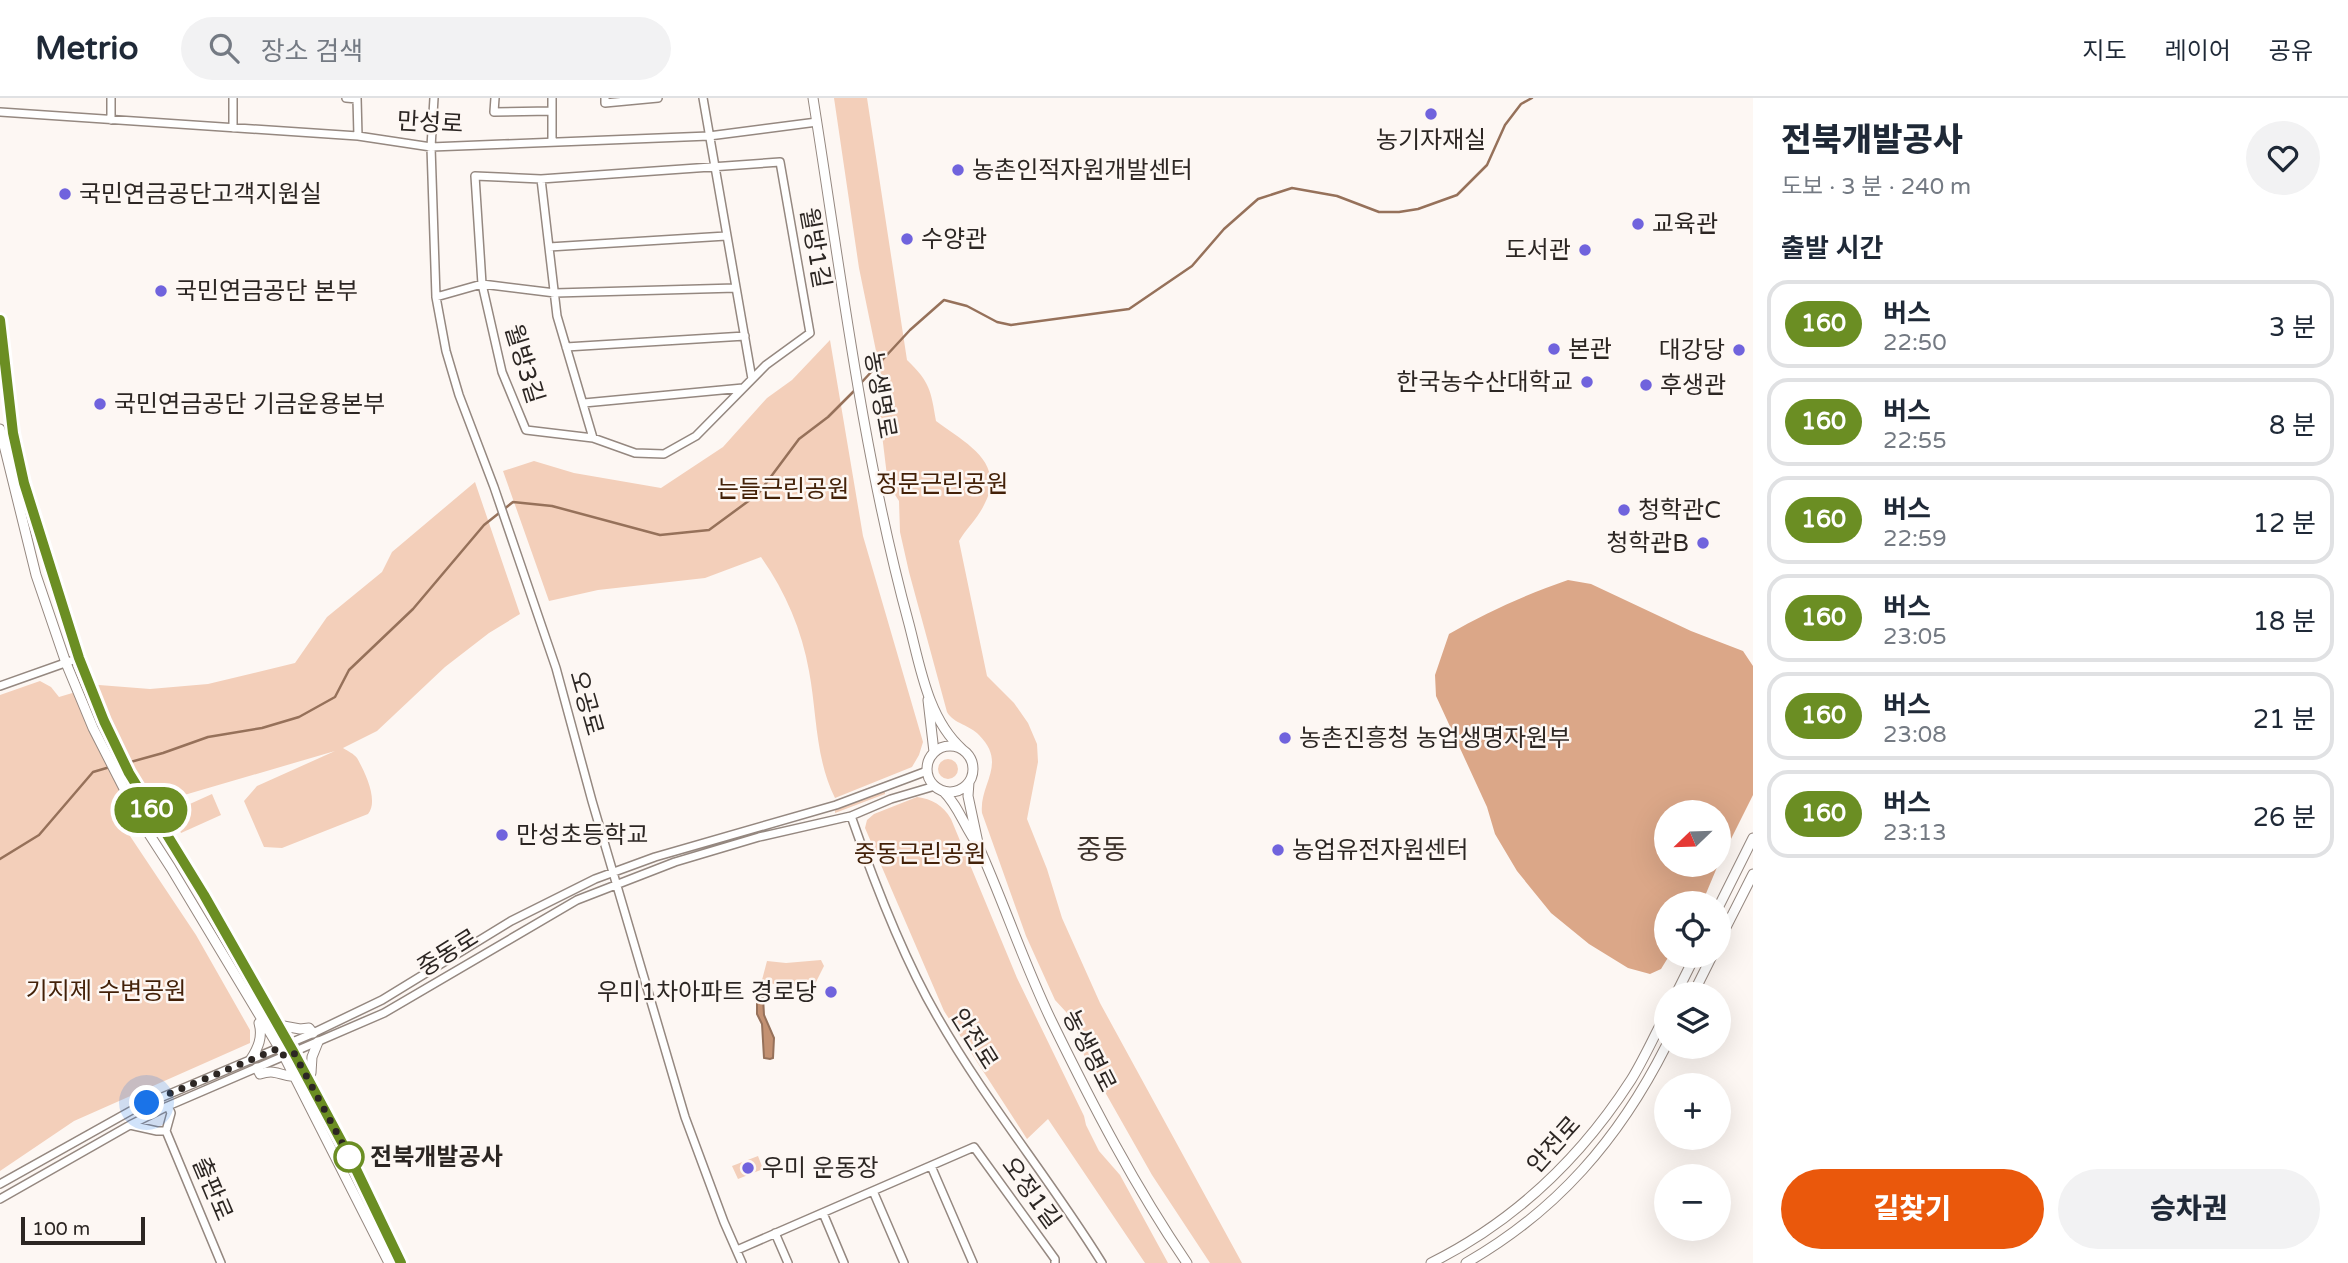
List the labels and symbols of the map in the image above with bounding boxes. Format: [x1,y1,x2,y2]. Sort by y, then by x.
marker: 농기자재실 [1423,106,1439,122]
street label: 만성로 [396,107,464,139]
place label: 농기자재실 [1376,126,1486,155]
place label: 농촌인적자원개발센터 [972,156,1193,185]
marker: 농촌인적자원개발센터 [950,162,966,178]
place label: 국민연금공단고객지원실 [79,180,322,209]
marker: 국민연금공단고객지원실 [57,186,73,202]
street label: 월방1길 [794,205,836,291]
place label: 교육관 [1652,210,1718,239]
marker: 교육관 [1630,216,1646,232]
place label: 수양관 [921,225,987,254]
marker: 수양관 [899,231,915,247]
place label: 도서관 [1505,236,1571,265]
marker: 도서관 [1577,242,1593,258]
place label: 국민연금공단 본부 [175,277,358,306]
marker: 국민연금공단 본부 [153,283,169,299]
street label: 월방3길 [498,321,550,407]
place label: 본관 [1568,335,1612,364]
place label: 대강당 [1659,336,1725,365]
marker: 본관 [1546,341,1562,357]
marker: 대강당 [1731,342,1747,358]
street label: 농생명로 [858,349,902,441]
place label: 한국농수산대학교 [1396,368,1573,397]
place label: 후생관 [1660,371,1726,400]
marker: 한국농수산대학교 [1579,374,1595,390]
marker: 후생관 [1638,377,1654,393]
place label: 국민연금공단 기금운용본부 [114,390,385,419]
marker: 국민연금공단 기금운용본부 [92,396,108,412]
park label: 정문근린공원 [876,470,1008,499]
park label: 는들근린공원 [717,475,849,504]
place label: 청학관C [1638,496,1721,525]
marker: 청학관C [1616,502,1632,518]
place label: 청학관B [1606,529,1689,558]
marker: 청학관B [1695,535,1711,551]
street label: 오공로 [563,667,609,739]
place label: 농촌진흥청 농업생명자원부 [1299,724,1570,753]
marker: 농촌진흥청 농업생명자원부 [1277,730,1293,746]
line badge: 160 [111,787,191,833]
north arrow [1654,800,1731,877]
place label: 만성초등학교 [516,821,648,850]
marker: 만성초등학교 [494,827,510,843]
district label: 중동 [1076,833,1128,867]
place label: 농업유전자원센터 [1292,836,1469,865]
park label: 중동근린공원 [854,840,986,869]
marker: 농업유전자원센터 [1270,842,1286,858]
street label: 중동로 [412,923,484,983]
park label: 기지제 수변공원 [26,977,186,1006]
place label: 우미1차아파트 경로당 [597,978,817,1007]
marker: 우미1차아파트 경로당 [823,984,839,1000]
street label: 안전로 [944,1003,1004,1075]
street label: 농생명로 [1056,1005,1122,1097]
your location [129,1085,164,1120]
street label: 안전로 [1521,1111,1587,1179]
marker: 전북개발공사 [334,1142,364,1172]
place label: 전북개발공사 [370,1143,502,1172]
street label: 오정1길 [995,1152,1067,1234]
street label: 출판로 [186,1153,238,1225]
place label: 우미 운동장 [762,1154,879,1183]
marker: 우미 운동장 [740,1160,756,1176]
scale bar [21,1214,145,1246]

